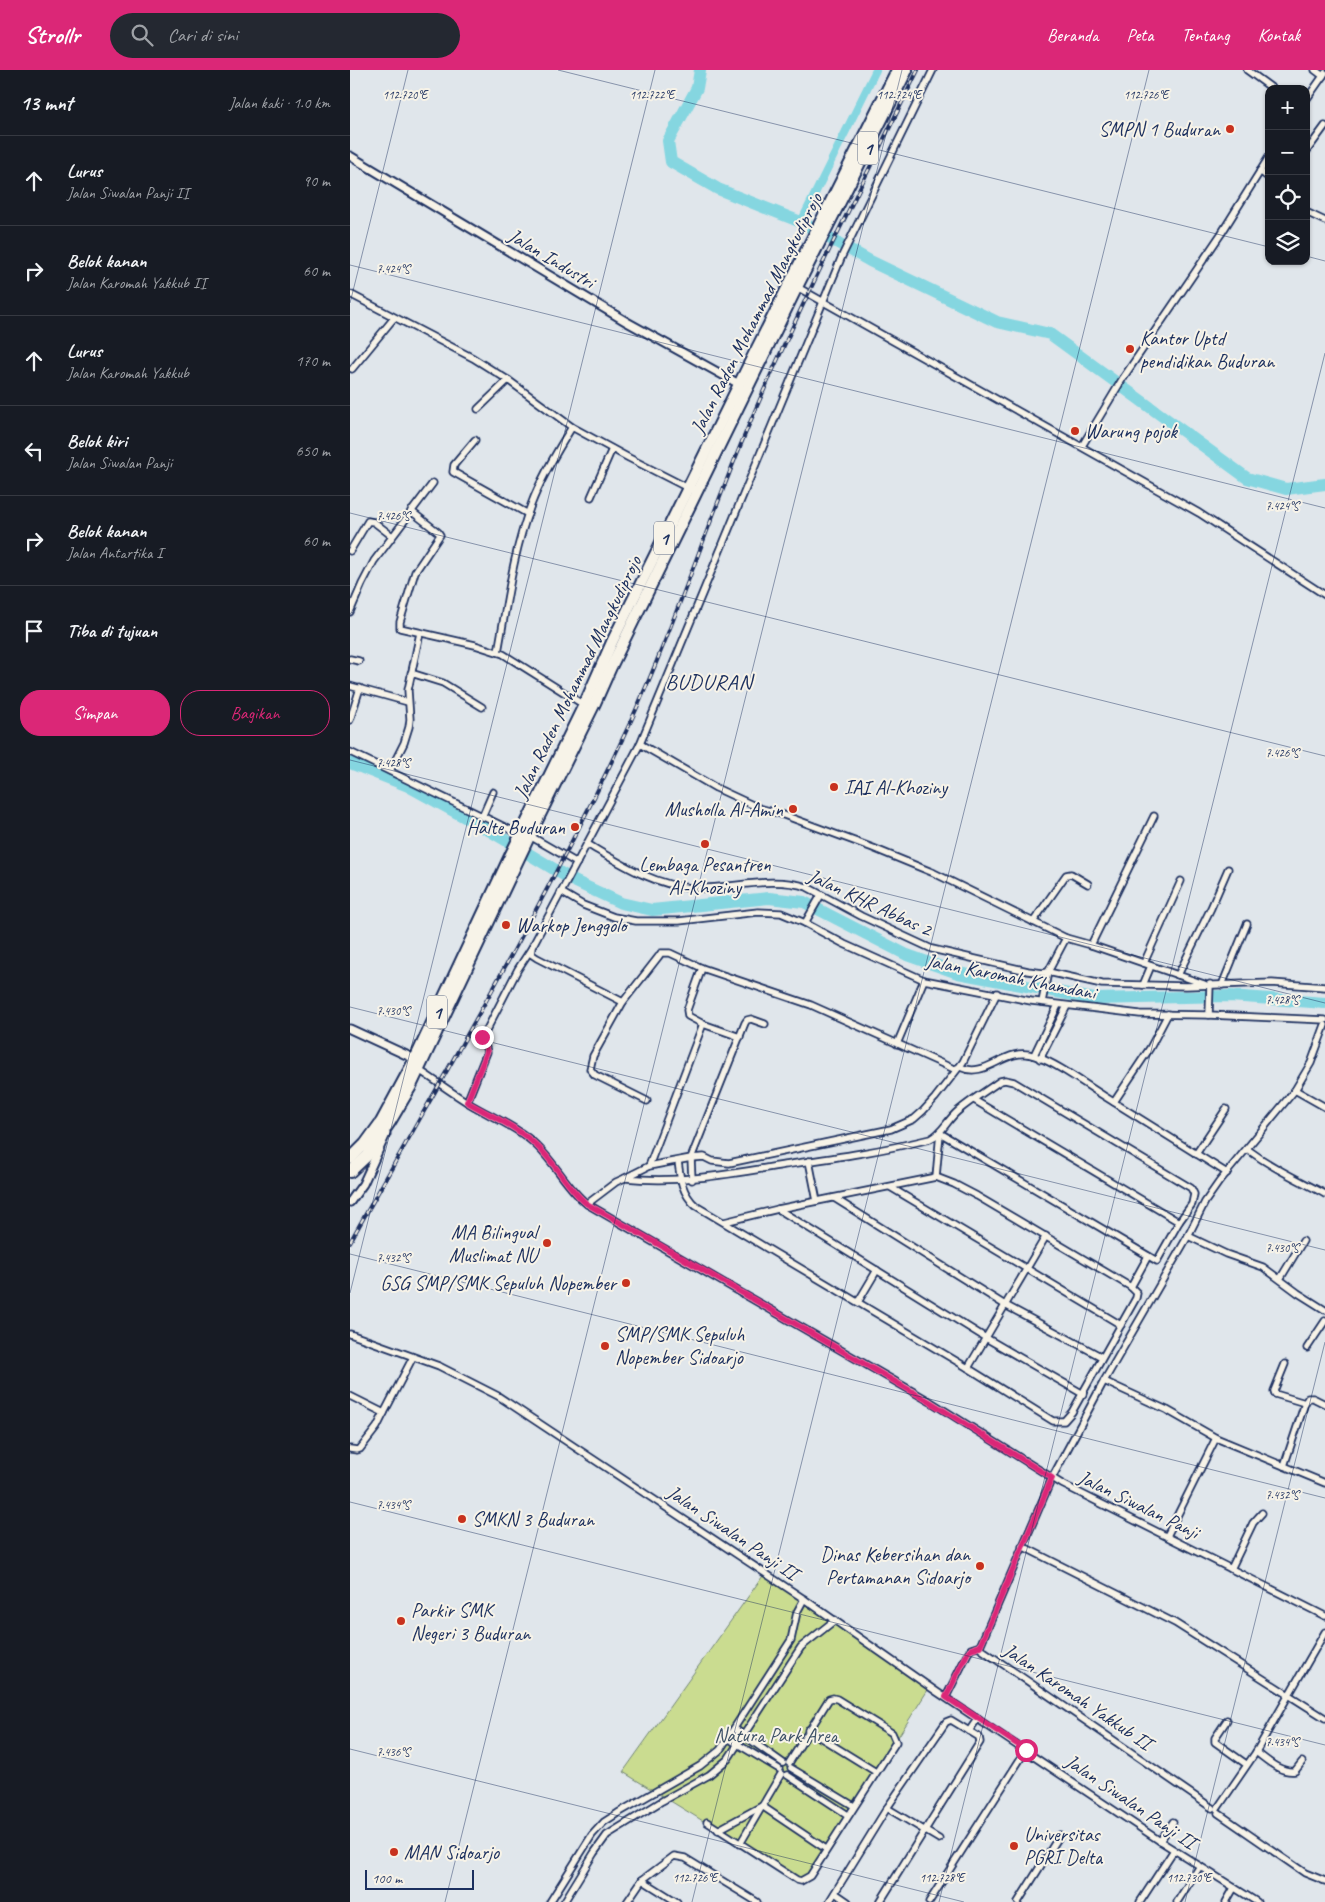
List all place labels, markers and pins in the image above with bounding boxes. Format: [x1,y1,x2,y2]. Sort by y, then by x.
place label: SMPN 1 Buduran [1099,117,1221,142]
marker: SMPN 1 Buduran [1224,123,1236,135]
place label: Kantor Uptd pendidikan Buduran [1140,326,1275,374]
marker: Kantor Uptd pendidikan Buduran [1124,343,1136,355]
place label: Warung pojok [1085,419,1178,444]
marker: Warung pojok [1069,425,1081,437]
place label: IAI Al-Khoziny [844,775,949,800]
marker: IAI Al-Khoziny [828,781,840,793]
place label: Musholla Al-Amin [665,797,784,822]
marker: Musholla Al-Amin [787,803,799,815]
place label: Halte Buduran [467,815,566,840]
marker: Halte Buduran [569,821,581,833]
marker: Lembaga Pesantren Al-Khoziny [699,838,711,850]
place label: Lembaga Pesantren Al-Khoziny [639,852,772,900]
place label: Warkop Jenggolo [516,913,628,938]
marker: Warkop Jenggolo [500,919,512,931]
place label: MA Bilingual Muslimat NU [449,1220,541,1268]
marker: MA Bilingual Muslimat NU [541,1237,553,1249]
place label: GSG SMP/SMK Sepuluh Nopember [380,1271,618,1296]
marker: GSG SMP/SMK Sepuluh Nopember [620,1277,632,1289]
place label: SMP/SMK Sepuluh Nopember Sidoarjo [615,1322,745,1370]
marker: SMP/SMK Sepuluh Nopember Sidoarjo [599,1340,611,1352]
place label: SMKN 3 Buduran [472,1507,595,1532]
marker: SMKN 3 Buduran [456,1513,468,1525]
place label: Dinas Kebersihan dan Pertamanan Sidoarjo [820,1542,972,1590]
marker: Dinas Kebersihan dan Pertamanan Sidoarjo [974,1560,986,1572]
place label: Parkir SMK Negeri 3 Buduran [411,1598,531,1646]
marker: Parkir SMK Negeri 3 Buduran [395,1615,407,1627]
place label: Universitas PGRI Delta [1024,1822,1104,1870]
place label: MAN Sidoarjo [404,1840,500,1865]
marker: Universitas PGRI Delta [1008,1840,1020,1852]
marker: MAN Sidoarjo [388,1846,400,1858]

